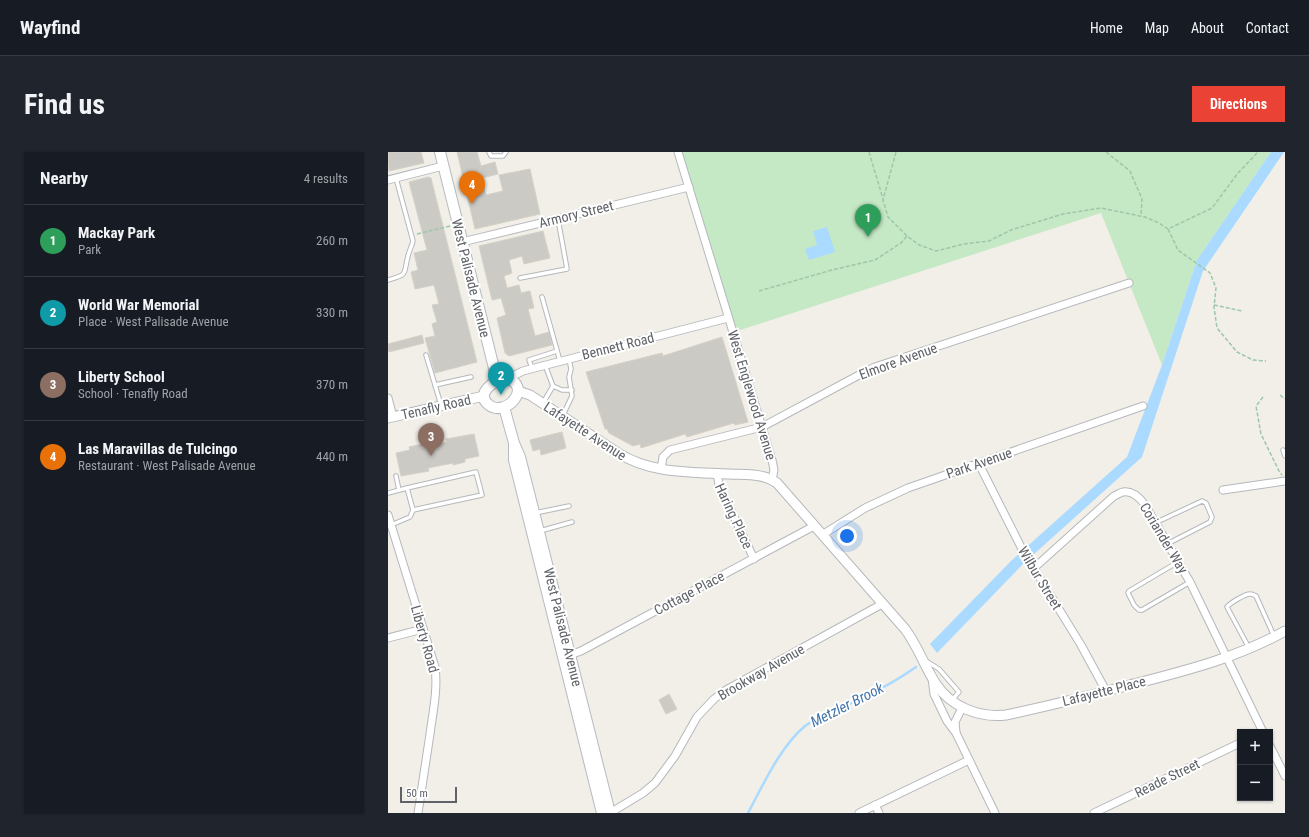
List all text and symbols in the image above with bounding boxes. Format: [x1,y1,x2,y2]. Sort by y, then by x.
text: Wayfind [20,16,80,39]
text: Home [1090,20,1123,36]
text: Map [1145,20,1169,36]
text: About [1191,20,1224,36]
text: Contact [1246,20,1289,36]
button: Directions [1192,86,1285,122]
text: Find us [24,88,105,121]
text: Nearby [40,168,88,188]
text: 4 results [304,171,348,186]
pin: 4 [459,171,485,204]
street label: Armory Street [537,197,615,231]
pin: 1 [855,204,881,237]
street label: West Palisade Avenue [449,217,494,339]
text: Mackay Park [78,224,155,242]
text: 1 [50,233,56,248]
text: 260 m [316,233,348,248]
text: Park [78,242,101,257]
text: World War Memorial [78,296,199,314]
text: 2 [50,305,56,320]
text: 330 m [316,305,348,320]
text: Place · West Palisade Avenue [78,314,229,329]
street label: West Englewood Avenue [725,328,779,462]
street label: Bennett Road [580,329,656,363]
street label: Elmore Avenue [857,339,940,383]
pin: 2 [488,362,514,395]
text: Liberty School [78,368,165,386]
text: 3 [50,377,56,392]
text: 370 m [316,377,348,392]
text: School · Tenafly Road [78,386,188,401]
street label: Tenafly Road [400,391,472,423]
street label: Lafayette Avenue [541,398,630,464]
pin: 3 [418,423,444,456]
text: Las Maravillas de Tulcingo [78,440,238,458]
street label: Park Avenue [944,444,1014,482]
text: 4 [50,449,56,464]
text: 440 m [316,449,348,464]
text: Restaurant · West Palisade Avenue [78,458,256,473]
street label: Haring Place [712,481,756,552]
street label: Coriander Way [1137,500,1191,576]
your location [837,526,857,546]
street label: Wilbur Street [1015,543,1065,613]
street label: West Palisade Avenue [541,566,586,688]
street label: Cottage Place [651,568,727,618]
street label: Liberty Road [408,604,442,674]
street label: Brookway Avenue [715,641,807,703]
street label: Lafayette Place [1061,673,1148,709]
water label: Metzler Brook [807,679,887,731]
map controls [1237,729,1273,801]
button: + [1237,729,1273,765]
street label: Reade Street [1132,755,1202,801]
button: − [1237,765,1273,801]
scale bar [400,785,457,804]
text: 50 m [406,787,428,800]

